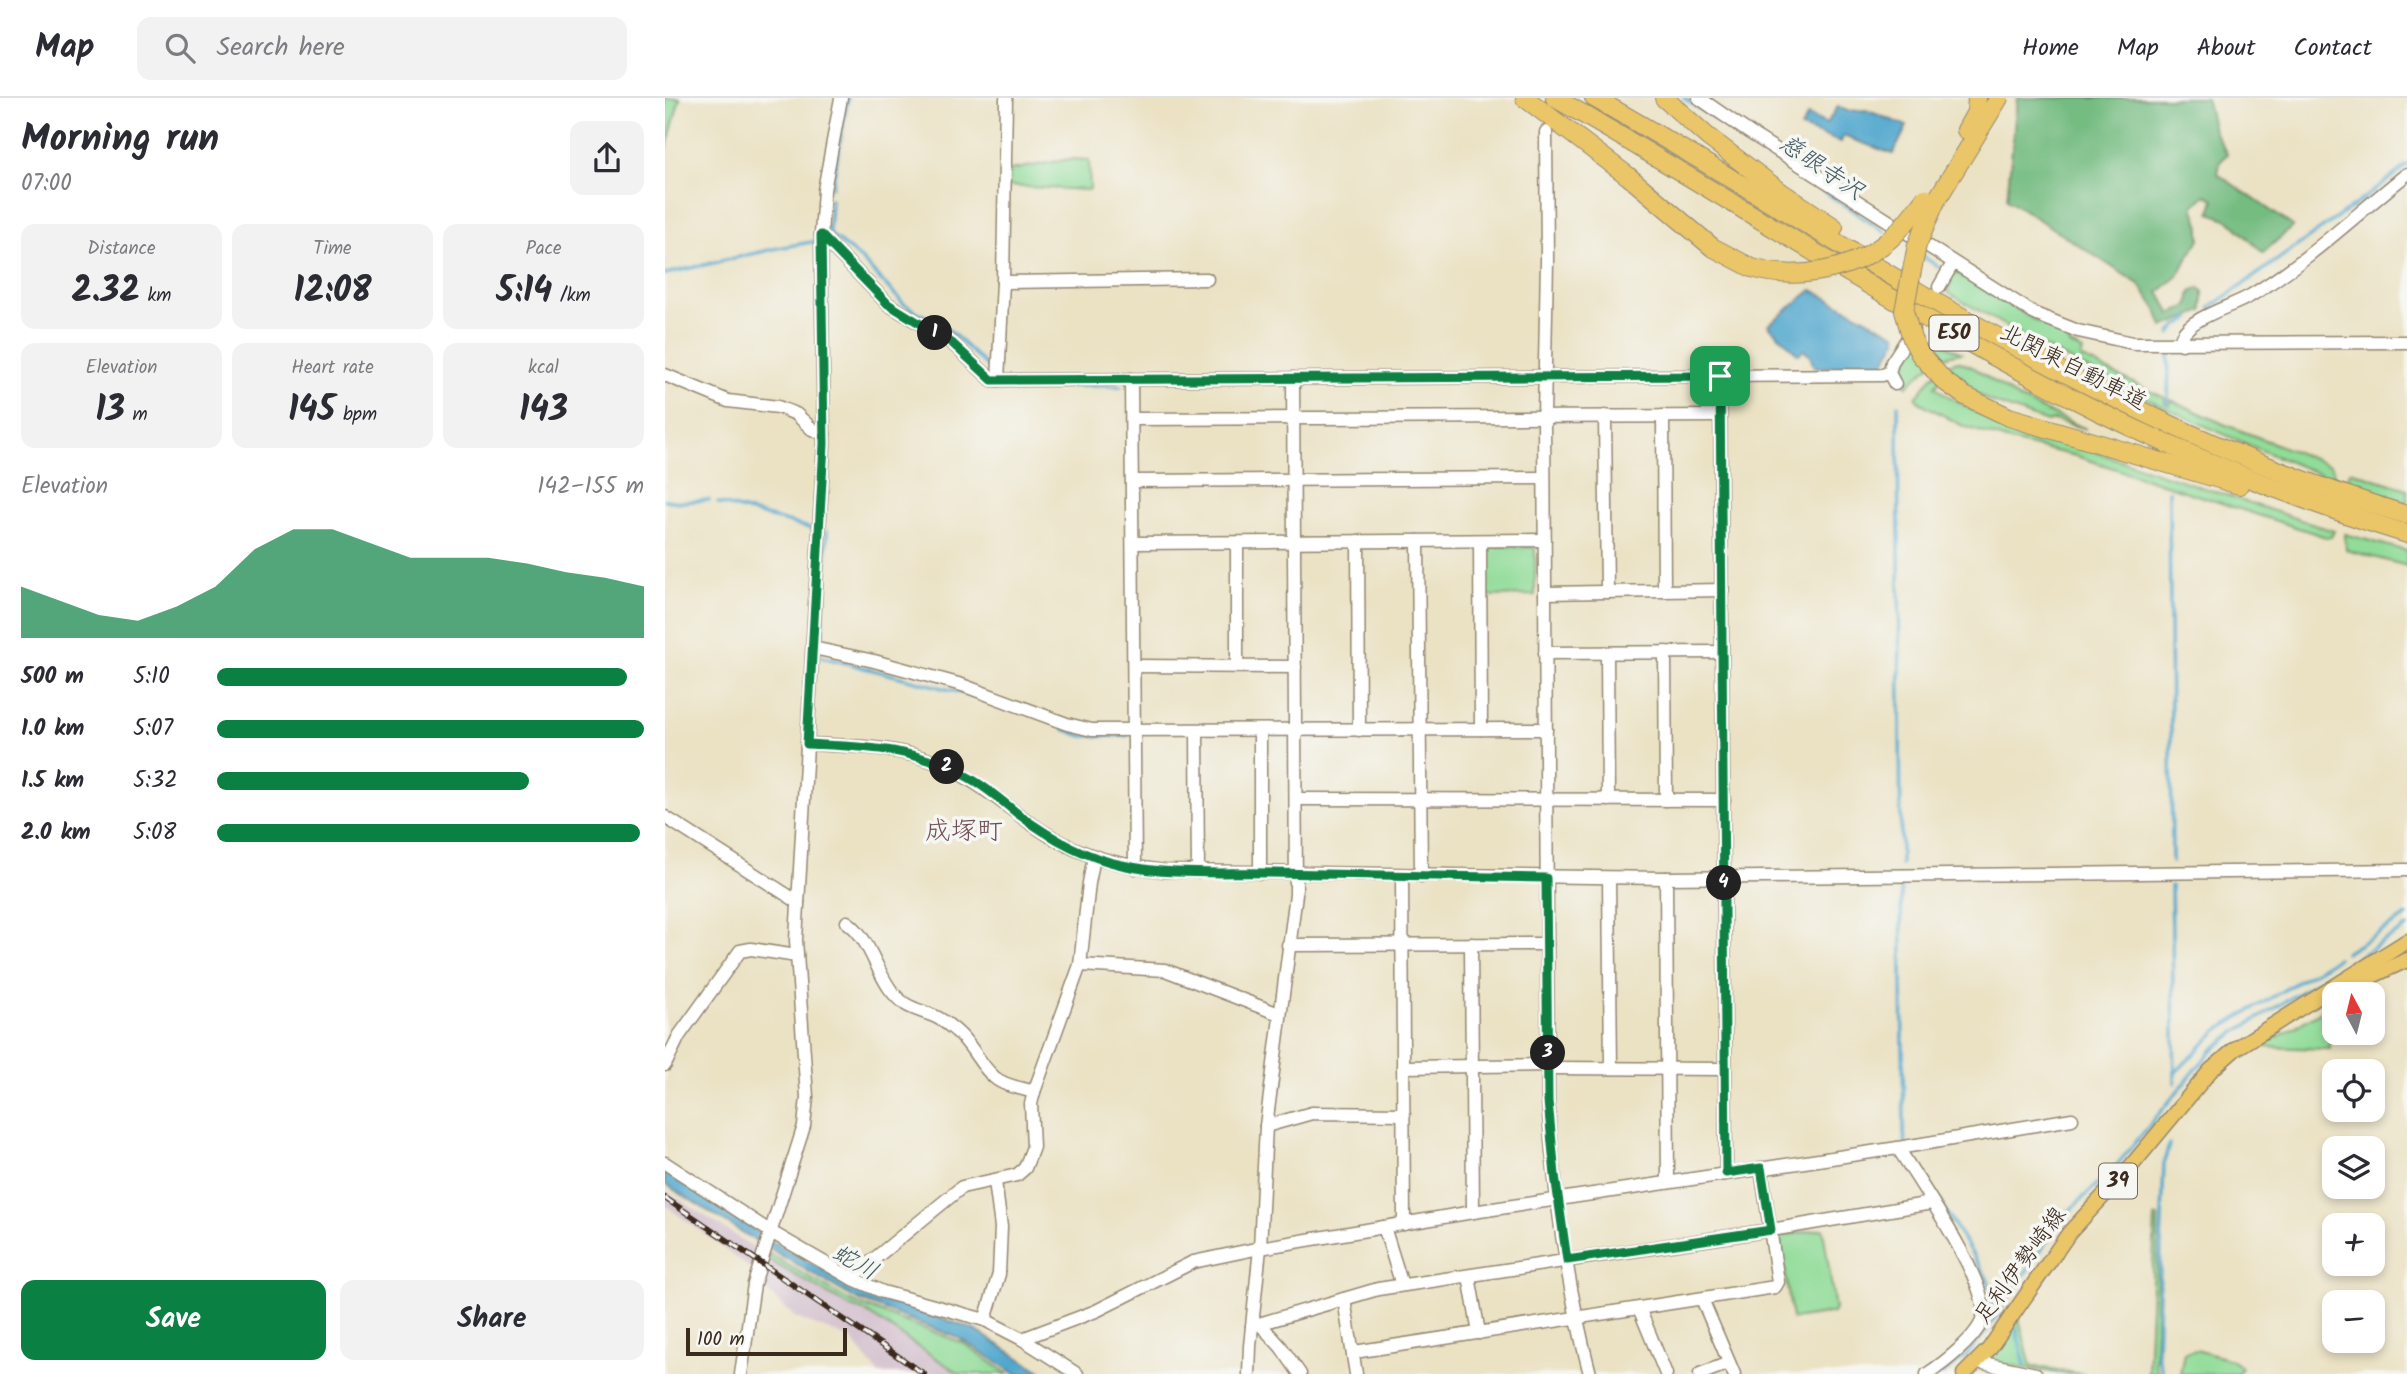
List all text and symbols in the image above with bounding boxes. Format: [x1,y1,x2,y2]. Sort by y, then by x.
search box [137,17,627,80]
text: Map [35,22,95,75]
text: Search here [217,27,345,69]
icon: search [161,29,199,67]
text: Home [2022,29,2079,68]
text: Map [2117,29,2159,68]
text: About [2197,29,2255,68]
text: Contact [2293,29,2372,68]
text: Morning run [21,110,219,170]
button: share [570,121,644,195]
water label: 慈眼寺沢 [1770,125,1873,212]
text: 07:00 [21,166,72,202]
text: Distance [87,234,156,264]
text: Time [313,234,352,264]
text: Pace [525,234,562,264]
text: 2.32 [72,264,140,320]
text: 12:08 [293,264,372,320]
text: 5:14 [496,264,552,320]
text: km [140,281,171,311]
text: /km [552,281,591,311]
street label: 北関東自動車道 [1993,315,2153,421]
pin: 1 [917,316,953,350]
road number: E50 [1929,316,1979,350]
text: 1 [932,317,937,347]
pin [1690,346,1750,406]
text: Elevation [86,353,157,383]
text: Heart rate [291,353,374,383]
text: kcal [528,353,559,383]
icon: arrive [1701,357,1739,395]
text: 13 [95,383,125,439]
text: 145 [288,383,335,439]
text: 143 [519,383,568,439]
text: m [125,400,148,430]
text: bpm [335,400,377,430]
text: Elevation [21,469,108,505]
text: 142–155 m [537,469,644,505]
text: 500 m [21,659,84,695]
text: 5:10 [133,659,170,695]
text: 1.0 km [21,711,84,747]
text: 5:07 [133,711,173,747]
pin: 2 [929,750,965,784]
text: 2 [941,751,952,781]
text: 1.5 km [21,763,84,799]
text: 5:32 [133,763,178,799]
district label: 成塚町 [925,811,1003,853]
text: 2.0 km [21,815,91,851]
text: 5:08 [133,815,176,851]
pin: 4 [1707,866,1741,900]
text: 4 [1718,867,1729,897]
north arrow [2322,982,2385,1045]
map controls [2322,982,2385,1353]
pin: 3 [1531,1035,1565,1070]
text: 3 [1542,1037,1553,1067]
button: locate [2322,1059,2385,1122]
button: layers [2322,1136,2385,1199]
road number: 39 [2099,1164,2137,1198]
street label: 足利伊勢崎線 [1966,1200,2076,1332]
button: + [2322,1213,2385,1276]
water label: 蛇川 [825,1234,885,1292]
button: Save [21,1280,326,1360]
button: Share [340,1280,644,1360]
button: − [2322,1290,2385,1353]
scale bar [686,1325,847,1357]
text: 100 m [697,1325,745,1355]

